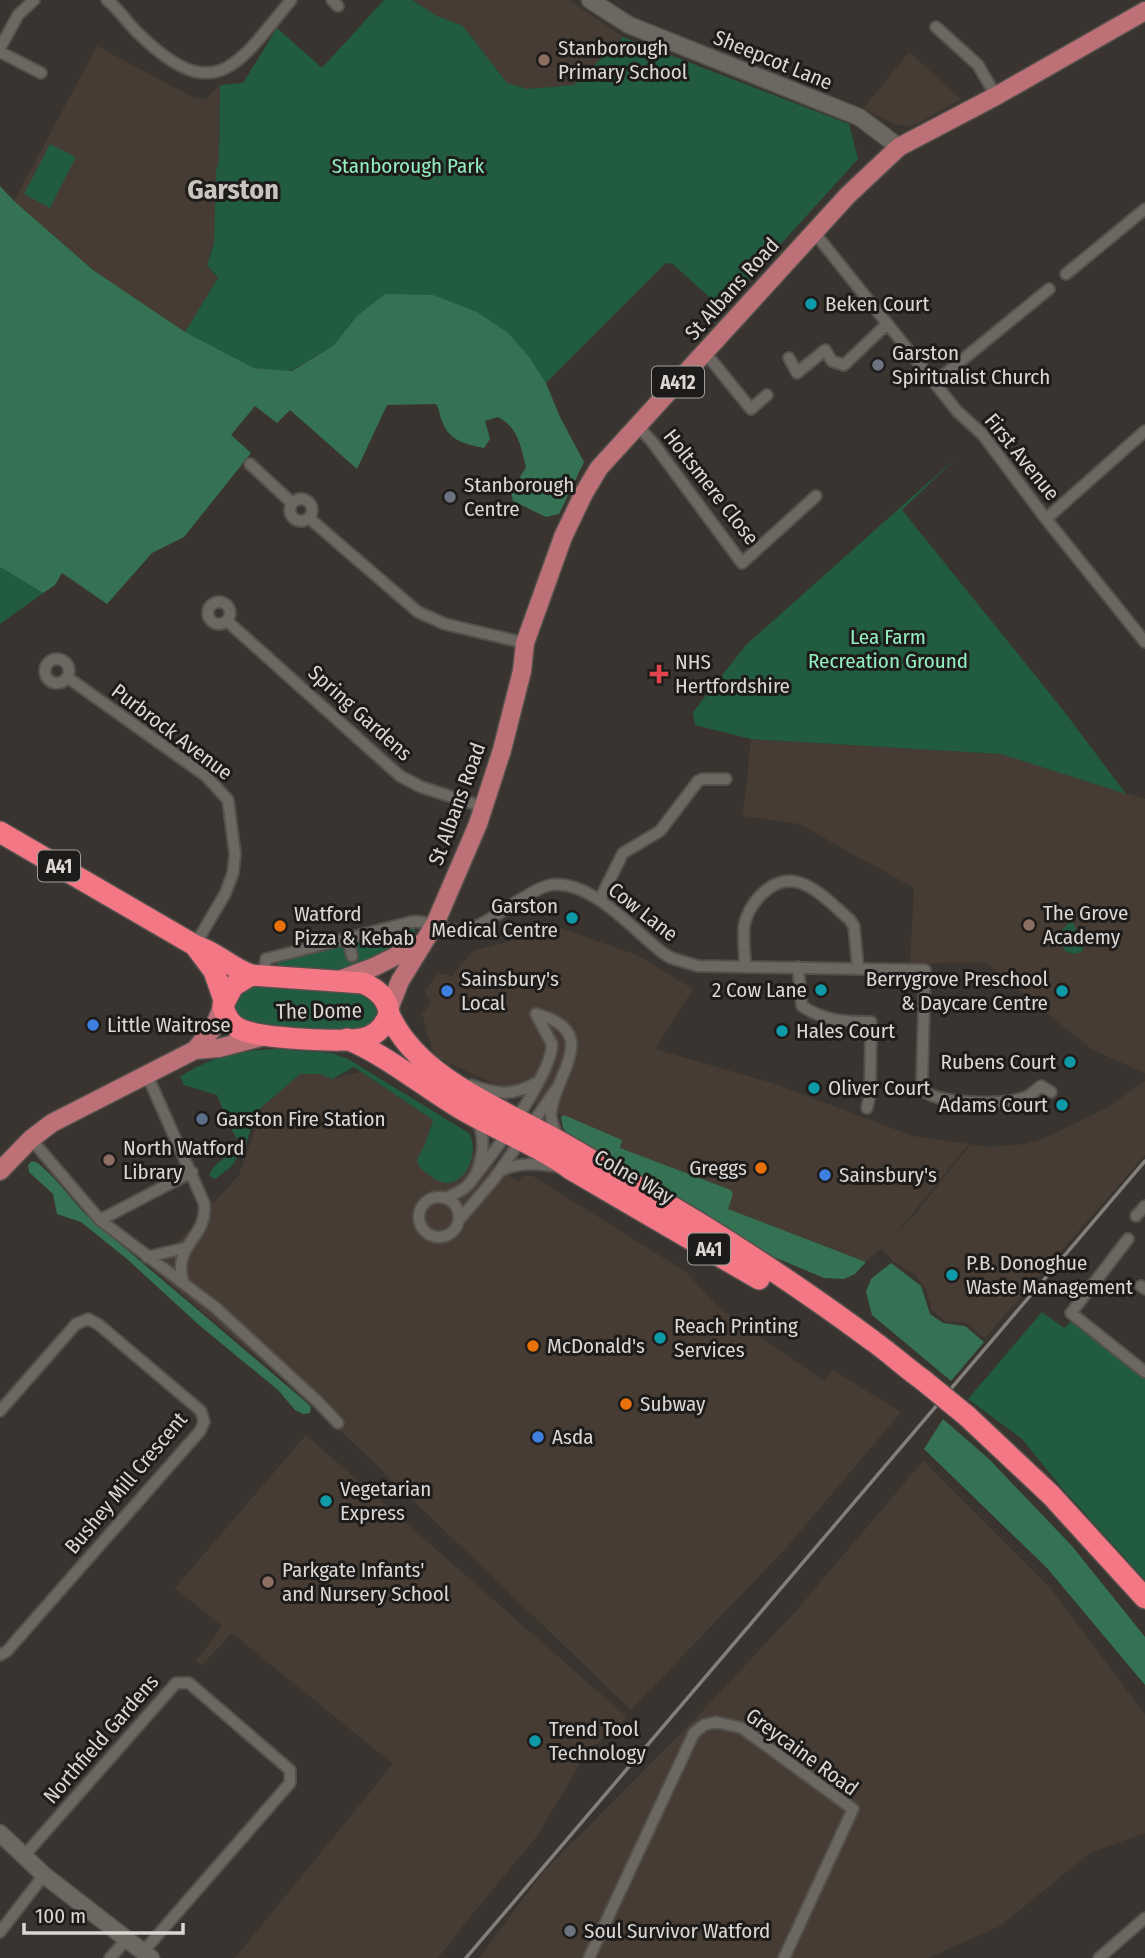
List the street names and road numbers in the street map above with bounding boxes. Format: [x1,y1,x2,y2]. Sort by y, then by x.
street label: Sheepcot Lane [710,24,836,96]
street label: St Albans Road [679,233,785,345]
road number: A412 [652,366,704,398]
street label: First Avenue [979,408,1065,506]
street label: Holtsmere Close [658,424,764,550]
street label: Spring Gardens [303,660,417,766]
street label: Purbrock Avenue [106,678,238,786]
street label: St Albans Road [423,739,491,869]
road number: A41 [38,850,80,881]
street label: Cow Lane [603,877,683,947]
street label: The Dome [276,997,362,1025]
street label: Colne Way [590,1144,679,1210]
road number: A41 [688,1233,730,1264]
street label: Bushey Mill Crescent [59,1407,193,1559]
street label: Northfield Gardens [38,1669,164,1809]
street label: Greycaine Road [741,1703,863,1801]

